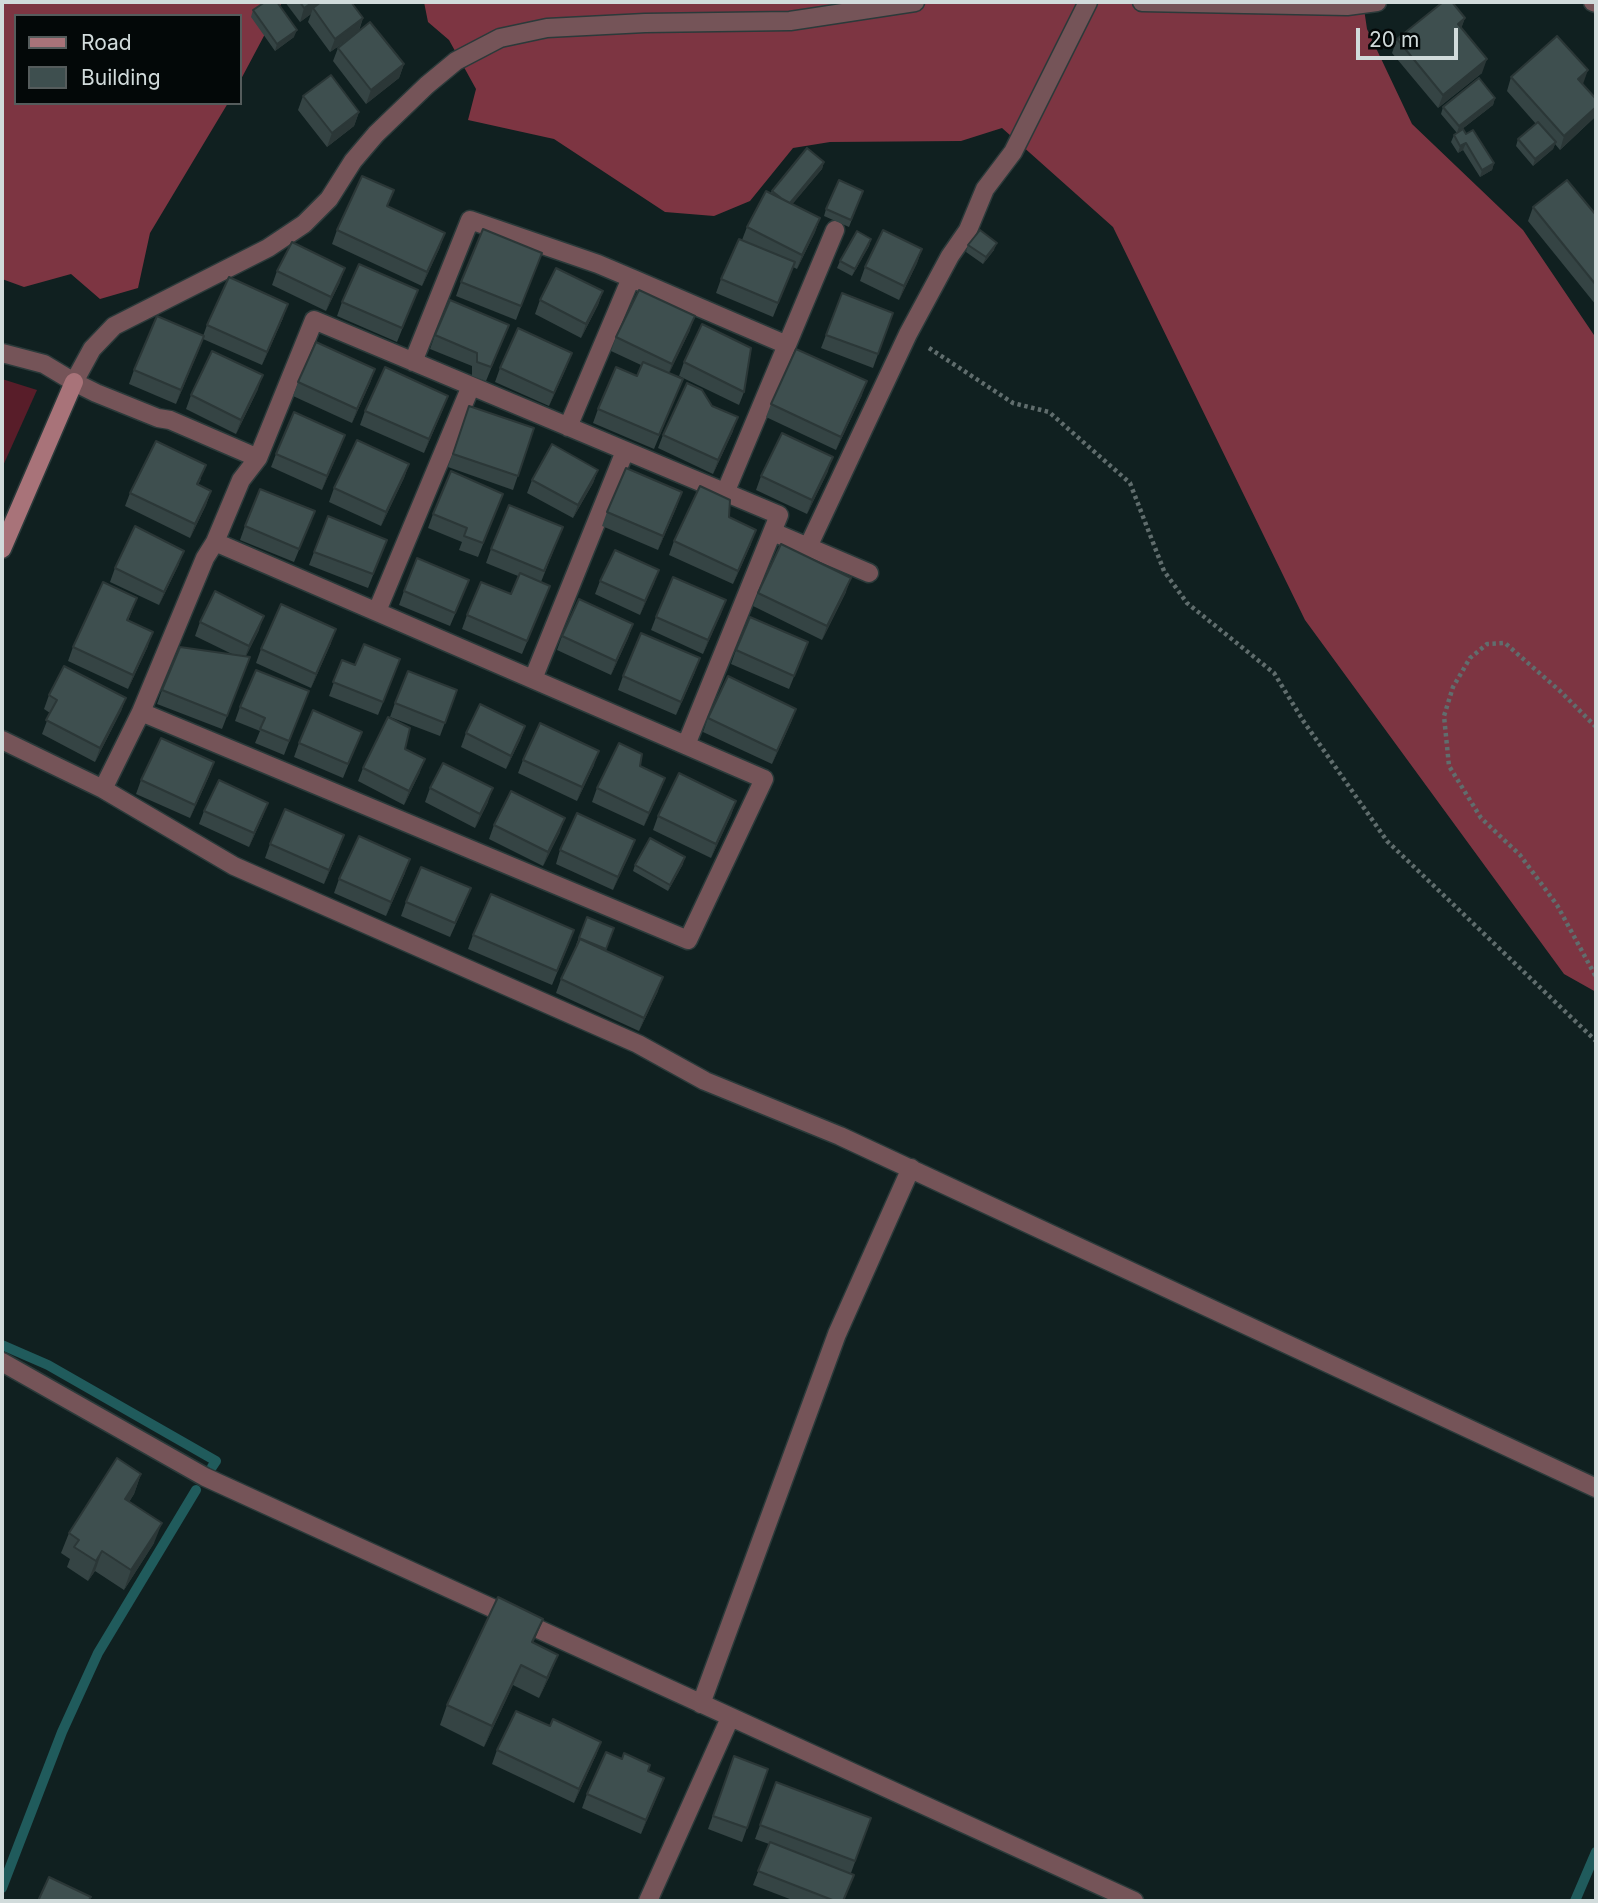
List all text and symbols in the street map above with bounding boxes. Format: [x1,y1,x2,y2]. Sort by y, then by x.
legend [14,14,242,105]
scale bar [1360,14,1462,58]
text: 20 m [1369,27,1419,52]
text: Road [81,30,132,55]
text: Building [81,65,161,90]

